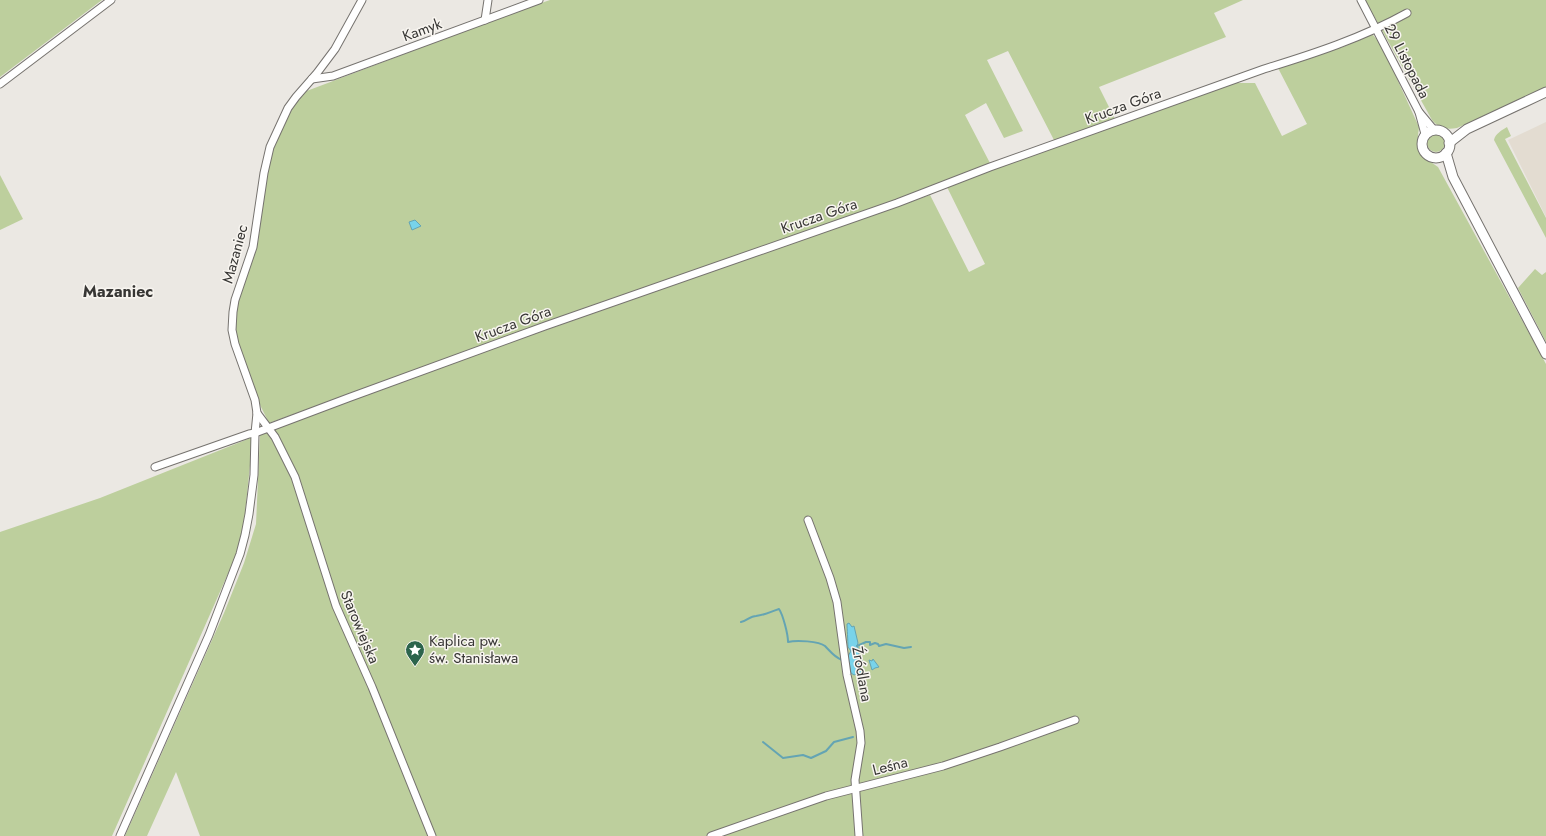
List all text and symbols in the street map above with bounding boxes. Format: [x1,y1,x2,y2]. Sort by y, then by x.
street label: Kamyk [399,13,445,47]
street label: 29 Listopada [1379,20,1435,102]
street label: Krucza Góra [1082,82,1164,130]
street label: Krucza Góra [778,193,860,239]
street label: Mazaniec [217,222,253,286]
district label: Mazaniec [83,280,153,303]
street label: Krucza Góra [472,300,554,348]
street label: Starowiejska [335,587,385,667]
place label: Kaplica pw. św. Stanisława [429,630,518,669]
place icon: Kaplica pw. św. Stanisława [404,639,426,667]
street label: Źródlana [846,645,878,703]
street label: Leśna [870,751,910,781]

